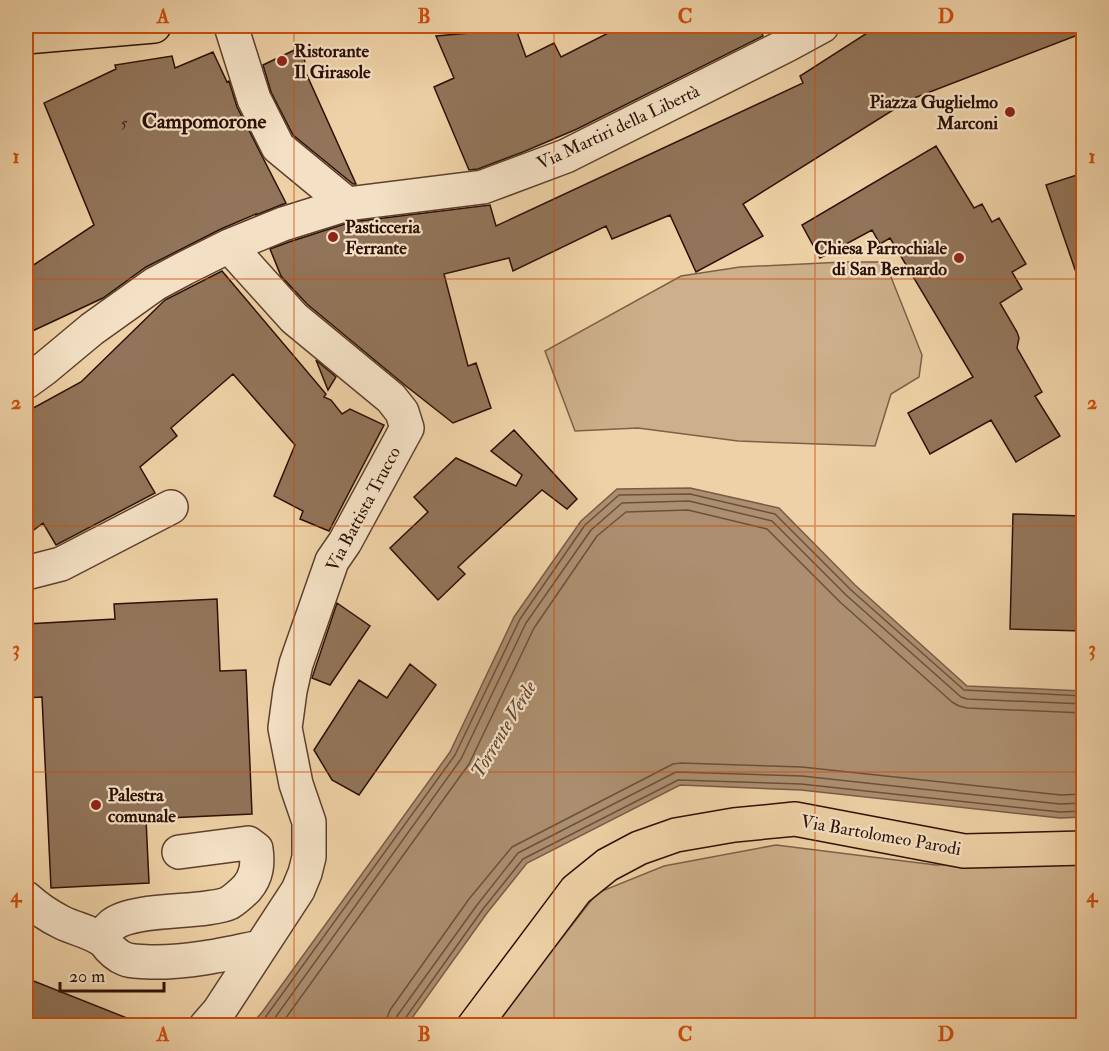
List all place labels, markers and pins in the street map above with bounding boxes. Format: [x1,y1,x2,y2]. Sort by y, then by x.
place label: Ristorante Il Girasole [294,40,371,84]
marker: Ristorante Il Girasole [275,54,289,68]
place label: Piazza Guglielmo Marconi [869,91,998,135]
marker: Piazza Guglielmo Marconi [1003,105,1017,119]
place label: Pasticceria Ferrante [345,216,421,260]
marker: Pasticceria Ferrante [326,230,340,244]
place label: Chiesa Parrochiale di San Bernardo [814,237,947,281]
marker: Chiesa Parrochiale di San Bernardo [952,251,966,265]
place label: Palestra comunale [108,784,176,828]
marker: Palestra comunale [89,798,103,812]

